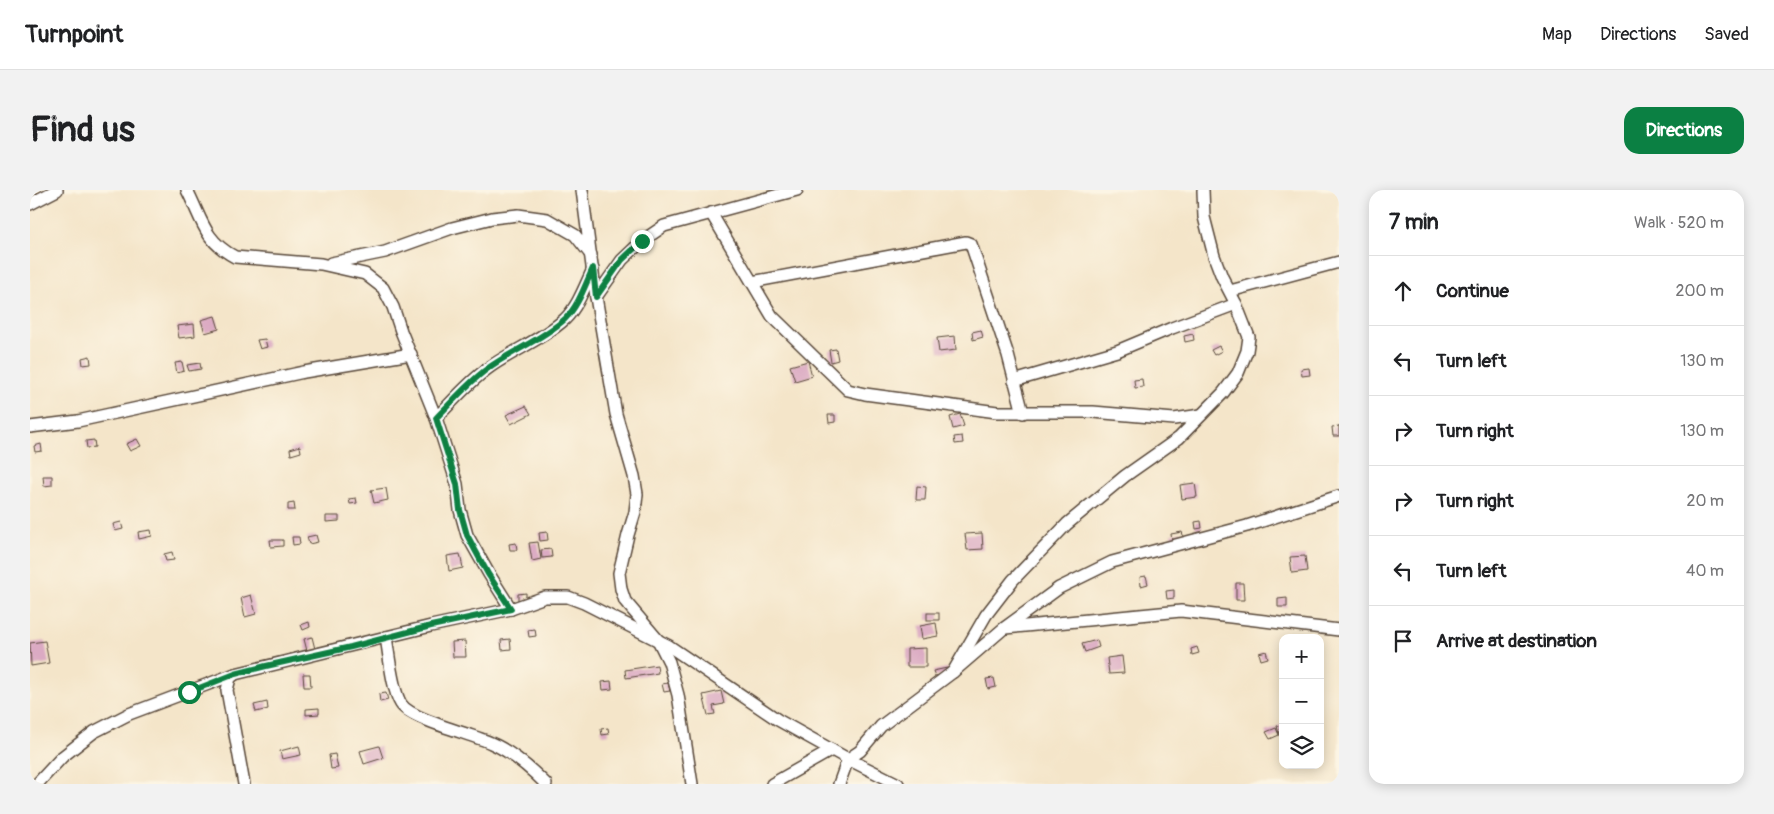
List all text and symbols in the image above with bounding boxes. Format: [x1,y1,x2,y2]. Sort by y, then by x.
text: Turnpoint [25,20,123,49]
text: Map [1542,23,1572,46]
text: Directions [1600,23,1676,46]
text: Saved [1704,23,1749,46]
button: Directions [1624,107,1744,154]
text: Find us [30,108,135,152]
text: 7 min [1389,209,1439,236]
text: Walk · 520 m [1634,213,1724,233]
route end [631,230,654,253]
icon: ahead [1389,277,1417,305]
text: Continue [1436,279,1509,303]
text: 200 m [1676,281,1724,301]
icon: left [1389,347,1417,375]
text: Turn left [1436,349,1506,373]
text: 130 m [1680,351,1724,371]
icon: right [1389,417,1417,445]
text: Turn right [1436,419,1514,443]
text: 130 m [1680,421,1724,441]
icon: right [1389,487,1417,515]
text: Turn right [1436,489,1514,513]
text: 20 m [1686,491,1724,511]
icon: left [1389,557,1417,585]
text: Turn left [1436,559,1506,583]
text: 40 m [1686,561,1724,581]
icon: arrive [1389,627,1417,655]
text: Arrive at destination [1436,629,1597,653]
map controls [1279,634,1324,769]
button: + [1279,634,1324,679]
button: − [1279,679,1324,724]
route start [178,681,201,704]
button: layers [1279,724,1324,769]

